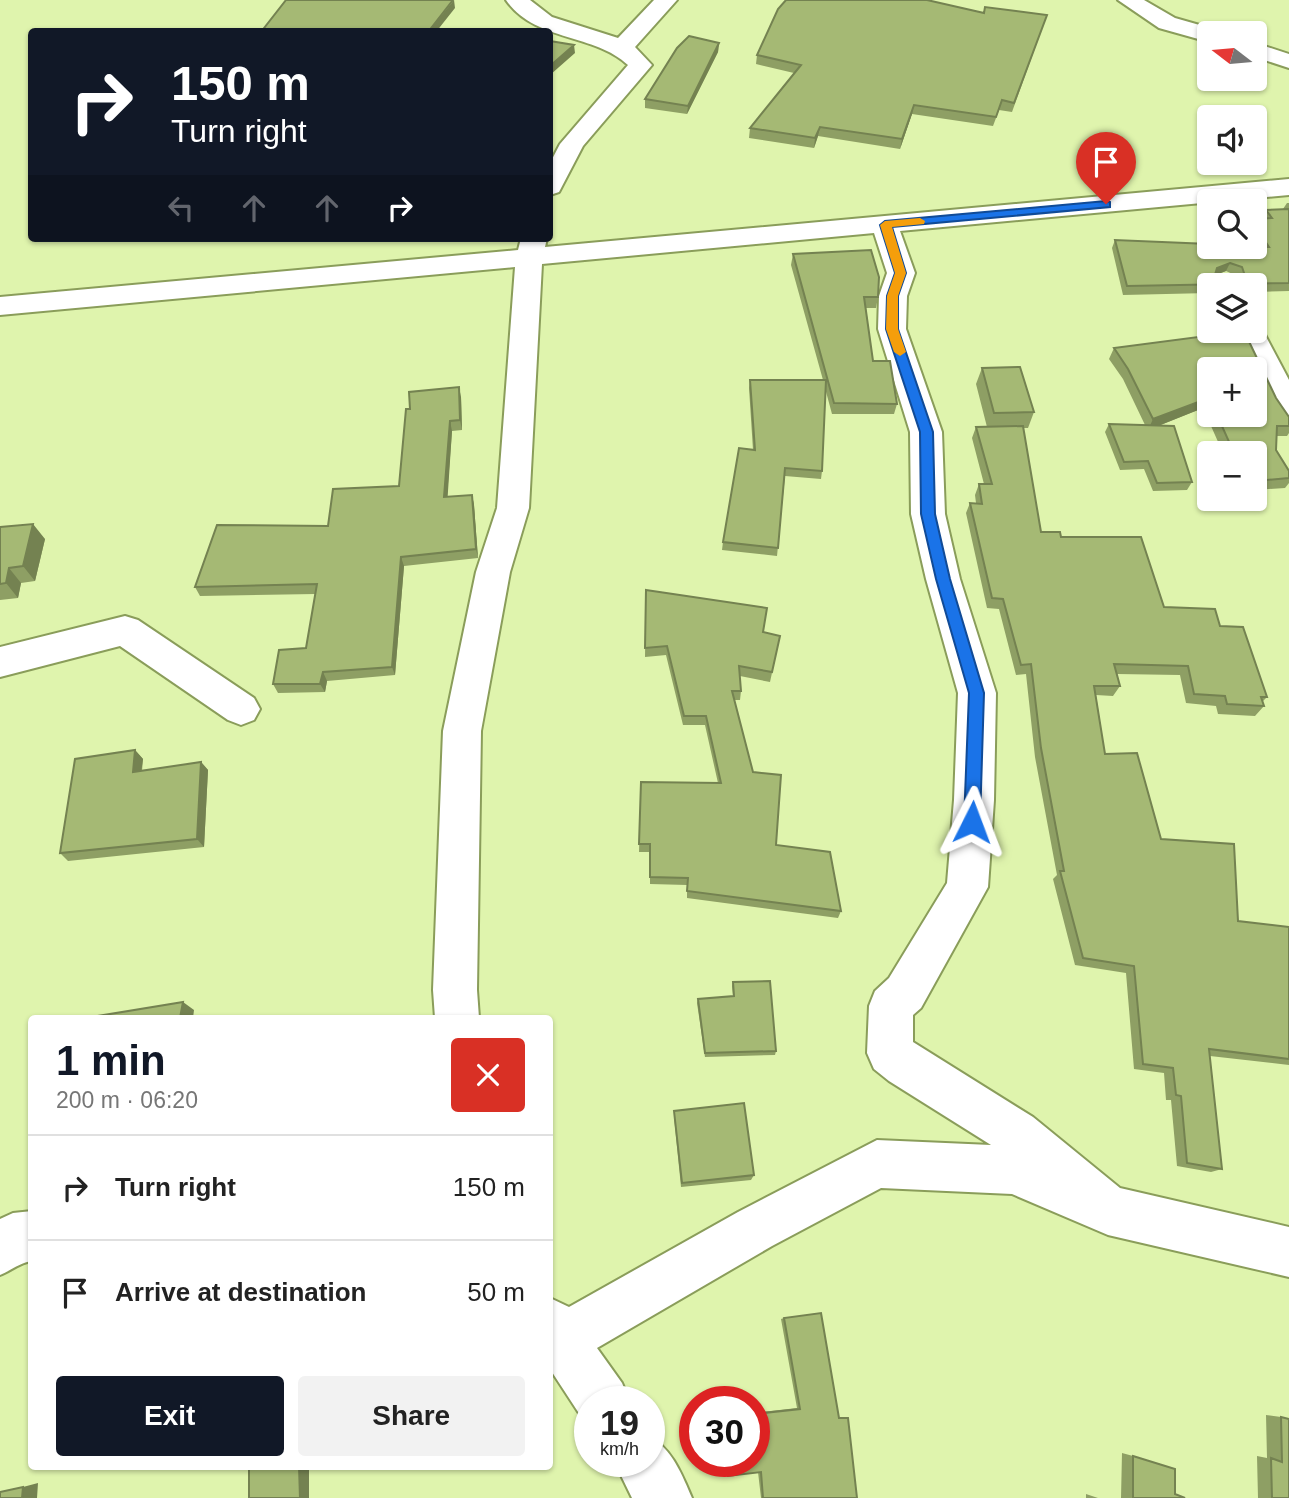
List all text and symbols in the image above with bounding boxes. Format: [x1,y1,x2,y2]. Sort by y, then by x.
north arrow [1197,21,1267,91]
map controls [1197,21,1267,511]
icon: right [56,56,147,147]
text: 150 m [171,56,310,110]
button: sound [1197,105,1267,175]
text: Turn right [171,113,307,149]
pin [1076,132,1136,204]
icon: arrive [1087,143,1125,181]
icon: left [162,189,200,227]
icon: ahead [235,189,273,227]
icon: ahead [308,189,346,227]
icon: right [381,189,419,227]
button: search [1197,189,1267,259]
button: layers [1197,273,1267,343]
button: + [1197,357,1267,427]
button: − [1197,441,1267,511]
position arrow [935,785,1009,859]
text: 1 min [56,1037,166,1084]
button: close [451,1038,525,1112]
text: 200 m · 06:20 [56,1087,198,1113]
icon: right [56,1169,94,1207]
text: Turn right [115,1172,236,1202]
text: 150 m [453,1172,525,1202]
icon: arrive [56,1274,94,1312]
text: Arrive at destination [115,1277,366,1307]
text: 50 m [467,1277,525,1307]
button: Exit [56,1376,284,1456]
button: Share [298,1376,525,1456]
speed limit sign: 30 [679,1386,770,1477]
text: 19 [600,1403,639,1442]
text: km/h [600,1439,639,1459]

